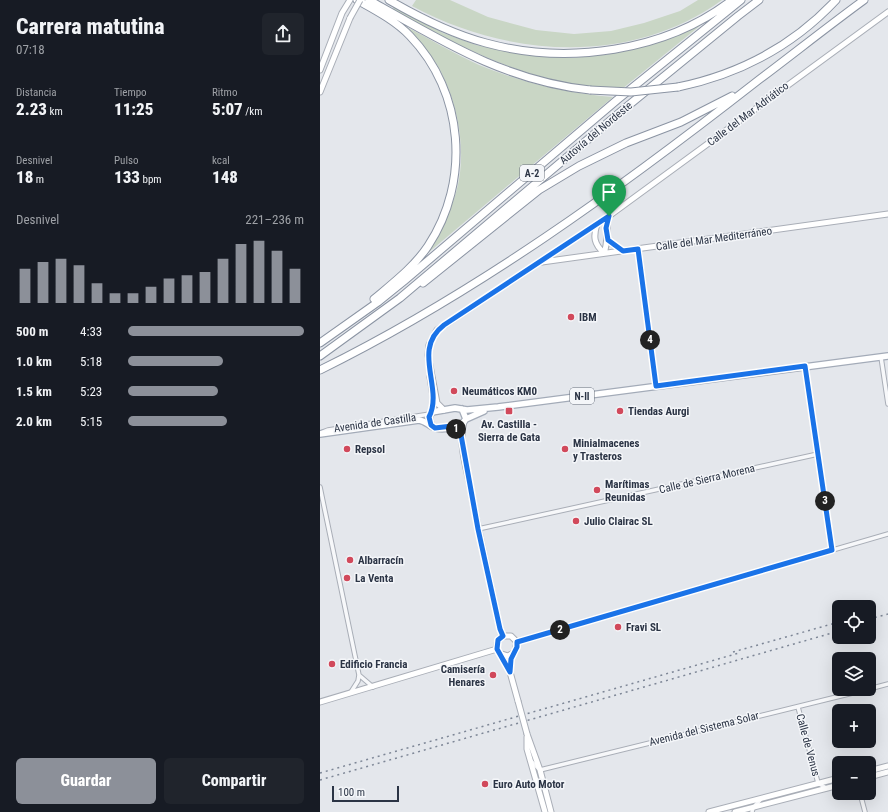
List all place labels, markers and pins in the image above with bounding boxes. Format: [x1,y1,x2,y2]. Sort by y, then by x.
pin [592,175,626,216]
place label: IBM [579,311,596,324]
marker: IBM [566,312,576,322]
pin: 4 [640,330,660,350]
place label: Neumáticos KM0 [462,385,537,398]
marker: Neumáticos KM0 [449,386,459,396]
place label: Tiendas Aurgi [628,405,690,418]
marker: Av. Castilla - Sierra de Gata [504,406,514,416]
marker: Tiendas Aurgi [615,406,625,416]
place label: Av. Castilla - Sierra de Gata [478,418,540,444]
pin: 1 [446,419,466,439]
place label: Minialmacenes y Trasteros [573,437,640,463]
place label: Repsol [355,443,385,456]
marker: Repsol [342,444,352,454]
marker: Minialmacenes y Trasteros [560,444,570,454]
place label: Marítimas Reunidas [605,478,650,504]
marker: Marítimas Reunidas [592,485,602,495]
pin: 3 [815,491,835,511]
place label: Julio Clairac SL [584,515,653,528]
marker: Julio Clairac SL [571,516,581,526]
place label: Albarracín [358,554,404,567]
marker: Albarracín [345,555,355,565]
place label: La Venta [355,572,393,585]
marker: La Venta [342,573,352,583]
pin: 2 [550,620,570,640]
place label: Fravi SL [626,621,661,634]
marker: Fravi SL [613,622,623,632]
place label: Edificio Francia [340,658,408,671]
marker: Edificio Francia [327,659,337,669]
place label: Camisería Henares [441,663,485,689]
marker: Camisería Henares [488,670,498,680]
place label: Euro Auto Motor [493,778,565,791]
marker: Euro Auto Motor [480,779,490,789]

